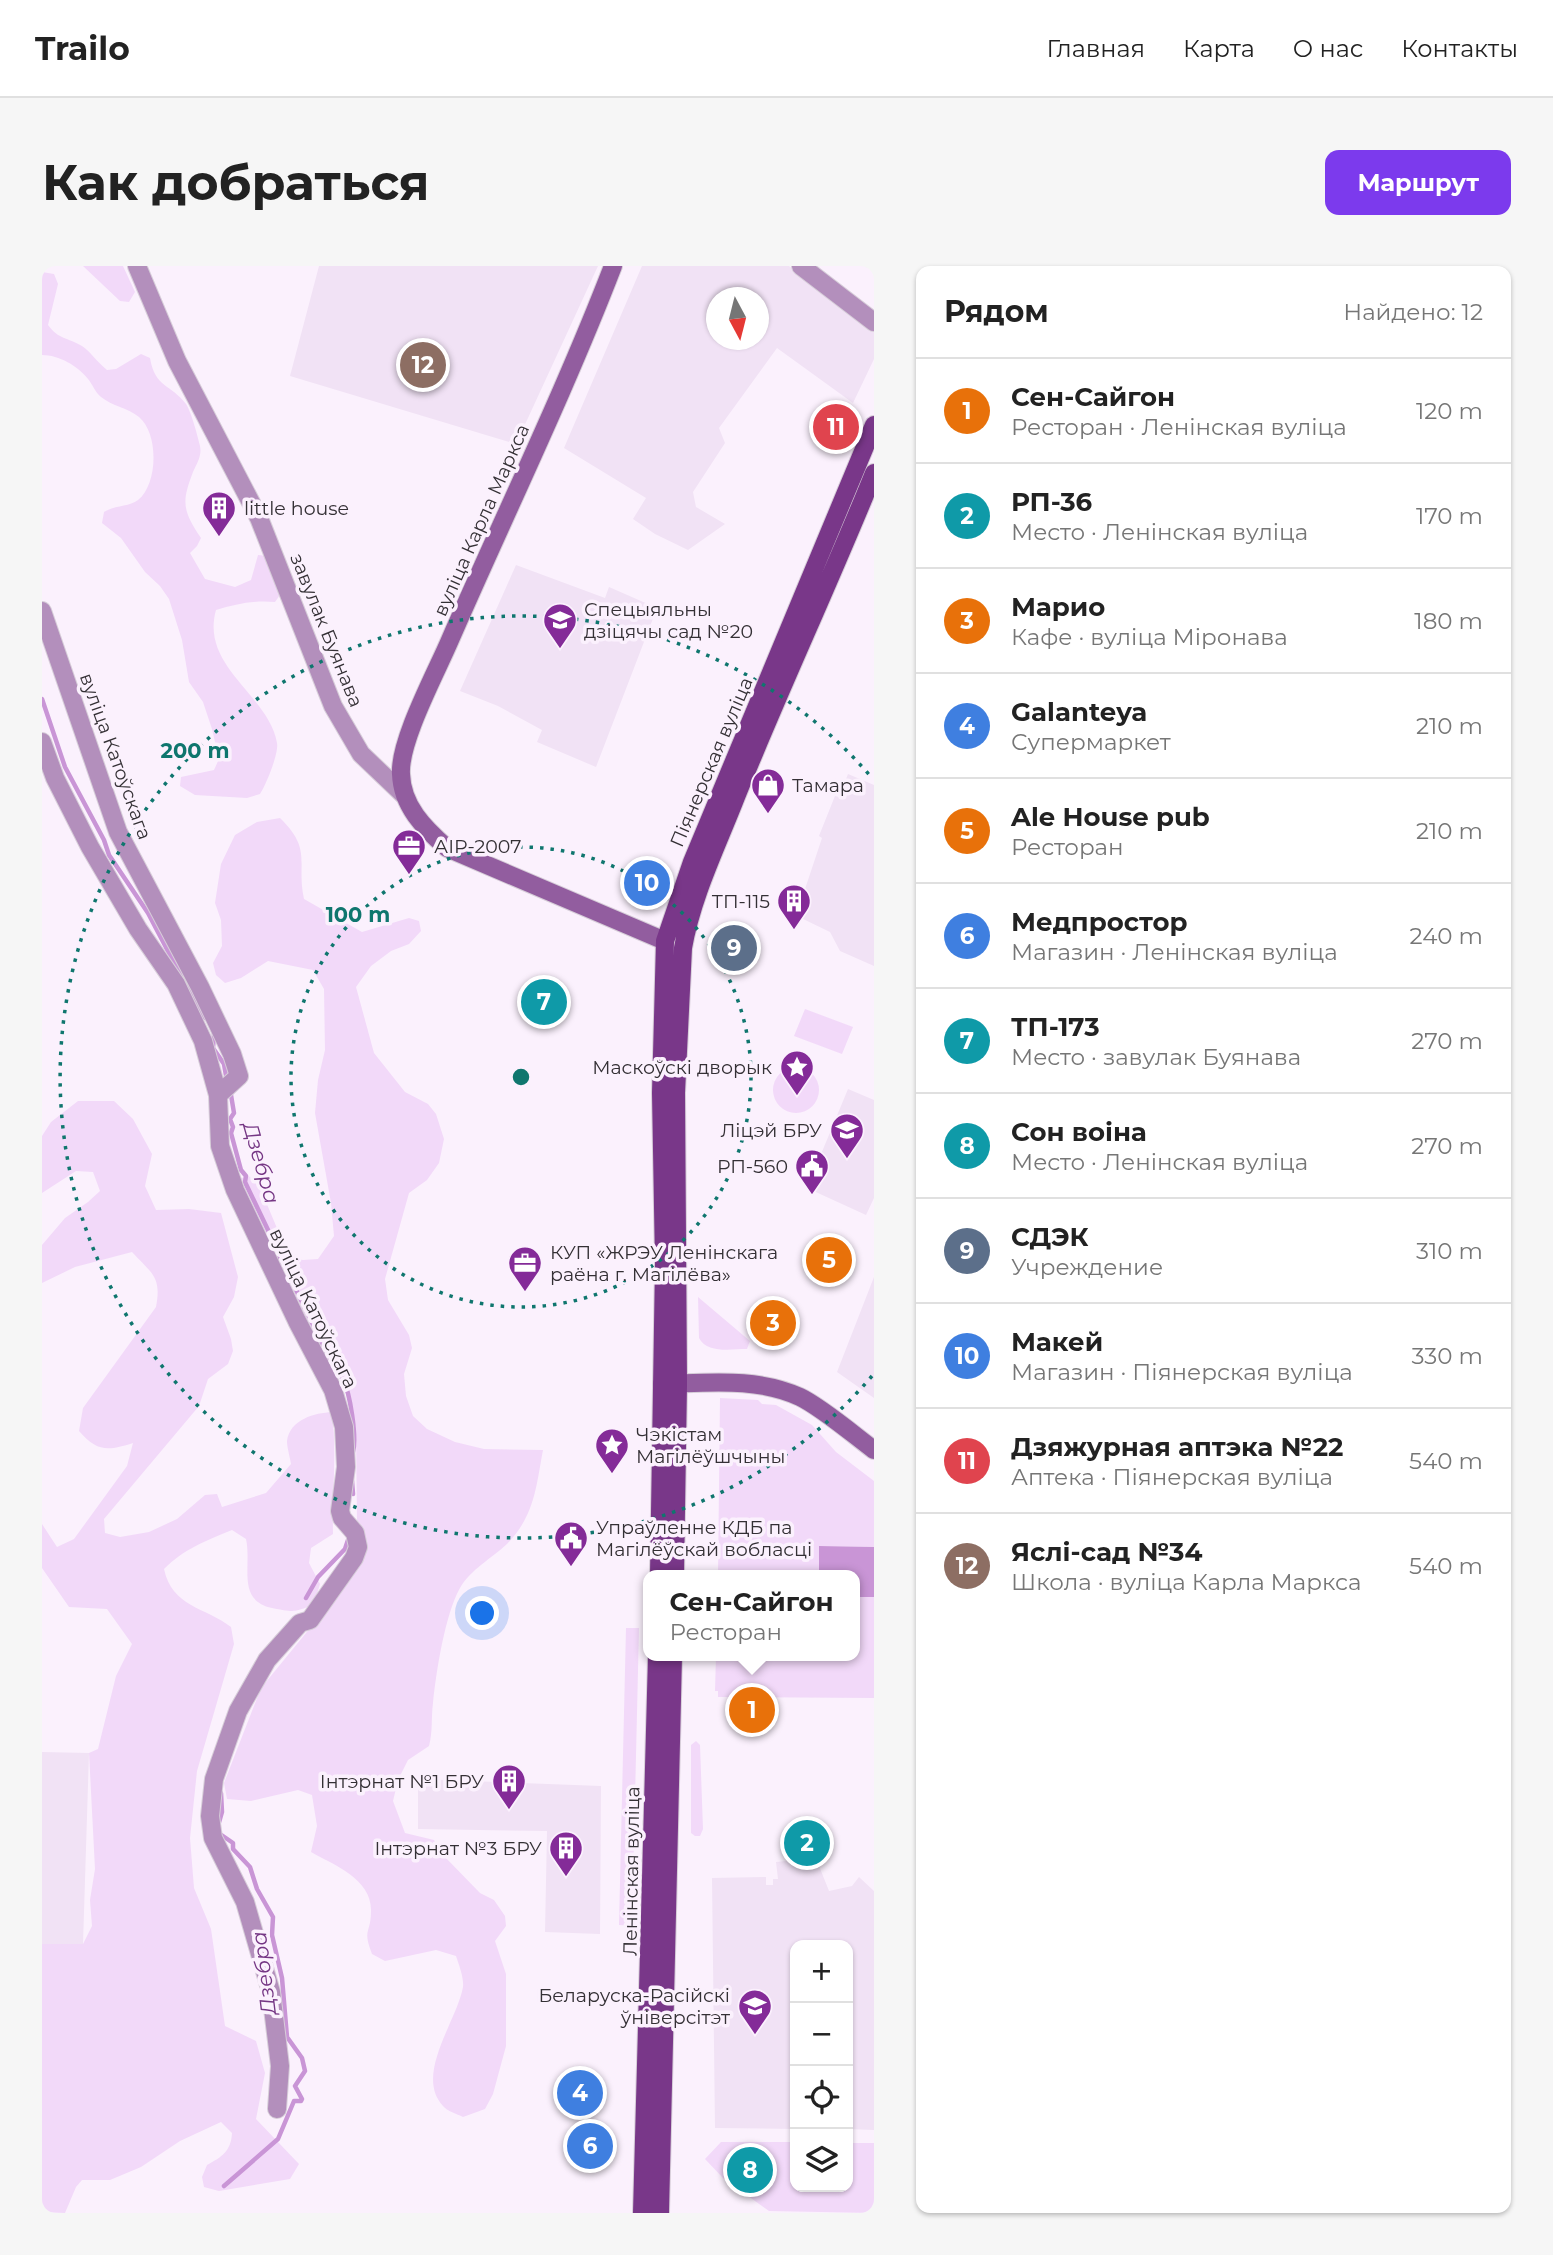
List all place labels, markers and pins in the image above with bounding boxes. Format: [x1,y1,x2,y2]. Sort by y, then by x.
pin: 12 [400,339,446,391]
pin: 11 [813,401,859,453]
building icon: little house [200,489,238,538]
place label: little house [244,497,349,520]
place label: Спецыяльны дзіцячы сад №20 [584,598,753,643]
school or university icon: Спецыяльны дзіцячы сад №20 [541,601,579,650]
shop icon: Тамара [749,766,787,815]
place label: Тамара [792,774,864,797]
office icon: АІР-2007 [390,827,428,876]
place label: АІР-2007 [434,835,521,858]
pin: 10 [624,857,670,909]
building icon: ТП-115 [775,882,813,931]
place label: ТП-115 [712,890,770,913]
pin: 9 [711,922,757,974]
pin: 7 [521,976,567,1028]
place icon: Маскоўскі дворык [778,1048,816,1097]
place label: Маскоўскі дворык [592,1056,772,1079]
centre of rings [509,1065,533,1089]
school or university icon: Ліцэй БРУ [828,1111,866,1160]
place label: Ліцэй БРУ [720,1119,822,1142]
public building icon: РП-560 [793,1147,831,1196]
place label: РП-560 [717,1155,788,1178]
pin: 5 [806,1234,852,1286]
place label: КУП «ЖРЭУ Ленінскага раёна г. Магілёва» [550,1241,778,1286]
office icon: КУП «ЖРЭУ Ленінскага раёна г. Магілёва» [506,1244,544,1293]
pin: 3 [750,1297,796,1349]
place label: Чэкістам Магілёўшчыны [636,1423,785,1468]
place icon: Чэкістам Магілёўшчыны [593,1426,631,1475]
place label: Упраўленне КДБ па Магілёўскай вобласці [596,1516,812,1561]
public building icon: Упраўленне КДБ па Магілёўскай вобласці [552,1519,590,1568]
pin: 1 [729,1684,775,1736]
building icon: Інтэрнат №1 БРУ [490,1762,528,1811]
place label: Інтэрнат №1 БРУ [320,1770,484,1793]
pin: 2 [784,1817,830,1869]
building icon: Інтэрнат №3 БРУ [547,1829,585,1878]
place label: Інтэрнат №3 БРУ [374,1837,542,1860]
place label: Беларуска-Расійскі ўніверсітэт [538,1984,730,2029]
school or university icon: Беларуска-Расійскі ўніверсітэт [736,1987,774,2036]
pin: 4 [557,2067,603,2119]
pin: 6 [567,2120,613,2172]
pin: 8 [727,2144,773,2196]

